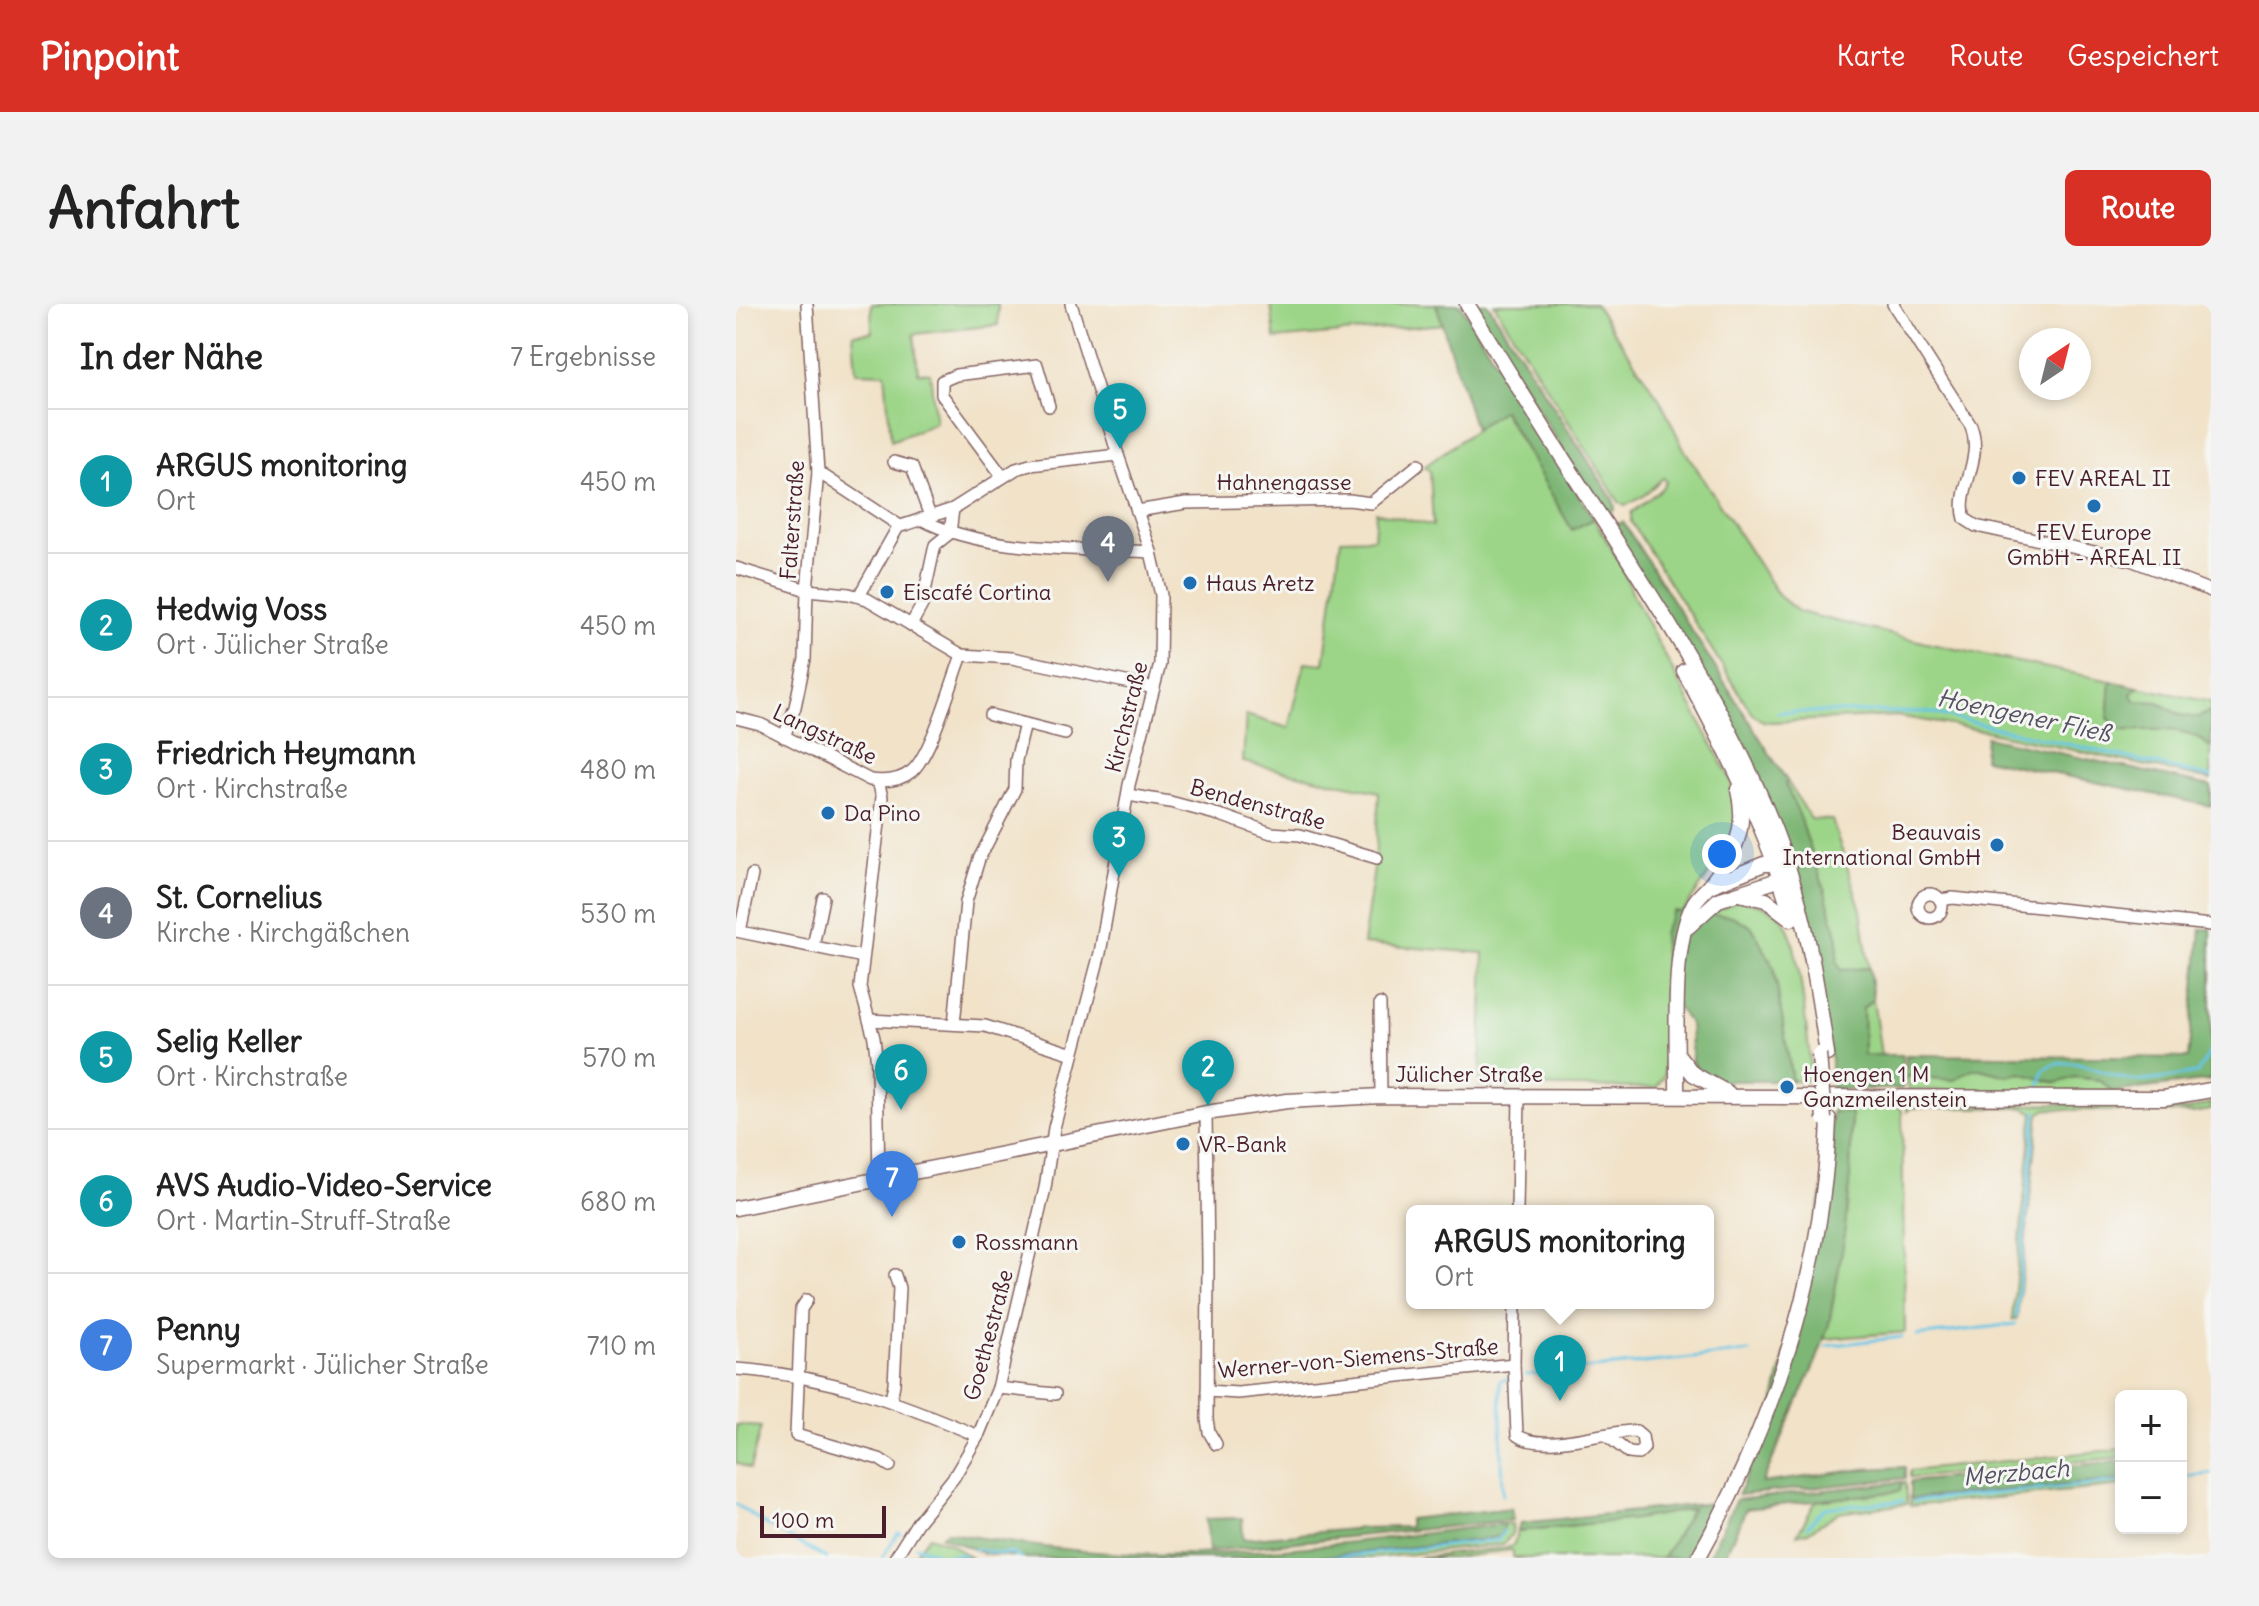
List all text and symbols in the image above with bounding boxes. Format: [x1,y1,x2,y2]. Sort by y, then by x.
text: Pinpoint [40,33,179,80]
text: Karte [1837,38,1905,74]
text: Route [1949,38,2023,74]
text: Gespeichert [2067,38,2219,74]
button: Route [2065,170,2211,246]
text: Anfahrt [48,173,240,243]
north arrow [2019,328,2091,400]
text: In der Nähe [80,335,263,378]
text: 7 Ergebnisse [510,340,656,373]
pin: 5 [1094,383,1146,449]
text: ARGUS monitoring [156,446,407,484]
street label: Falterstraße [774,459,810,581]
place label: FEV AREAL II [2035,464,2171,492]
text: 1 [101,465,111,498]
text: 450 m [580,465,656,498]
street label: Hahnengasse [1216,468,1352,496]
marker: FEV AREAL II [2010,469,2028,487]
text: Ort [156,484,196,517]
marker: FEV Europe GmbH - AREAL II [2085,497,2103,515]
pin: 4 [1082,516,1134,582]
place label: FEV Europe GmbH - AREAL II [2007,518,2181,571]
place label: Haus Aretz [1206,569,1315,597]
marker: Haus Aretz [1181,574,1199,592]
place label: Eiscafé Cortina [903,578,1051,606]
marker: Eiscafé Cortina [878,583,896,601]
text: Hedwig Voss [156,590,327,628]
text: 2 [99,609,113,642]
text: 450 m [580,609,656,642]
text: Ort · Jülicher Straße [156,628,389,661]
street label: Kirchstraße [1099,658,1153,776]
water label: Hoengener Fließ [1935,682,2116,748]
street label: Langstraße [768,698,882,770]
text: Friedrich Heymann [156,734,416,772]
text: 3 [99,753,113,786]
text: 480 m [580,753,656,786]
text: Ort · Kirchstraße [156,772,348,805]
street label: Bendenstraße [1187,772,1329,836]
place label: Da Pino [844,799,921,827]
marker: Da Pino [819,804,837,822]
pin: 3 [1093,811,1145,877]
place label: Beauvais International GmbH [1782,818,1981,871]
your location [1702,834,1742,874]
marker: Beauvais International GmbH [1988,836,2006,854]
text: St. Cornelius [156,878,322,916]
text: 4 [98,897,114,930]
text: 530 m [580,897,656,930]
text: Kirche · Kirchgäßchen [156,916,410,949]
text: Selig Keller [156,1022,302,1060]
pin: 2 [1182,1040,1234,1106]
text: 5 [99,1041,113,1074]
text: 570 m [582,1041,656,1074]
pin: 6 [875,1044,927,1110]
text: Ort · Kirchstraße [156,1060,348,1093]
street label: Jülicher Straße [1395,1060,1543,1088]
place label: Hoengen 1 M Ganzmeilenstein [1803,1060,1967,1113]
marker: Hoengen 1 M Ganzmeilenstein [1778,1078,1796,1096]
place label: VR-Bank [1199,1130,1287,1158]
marker: VR-Bank [1174,1135,1192,1153]
pin: 7 [866,1151,918,1217]
text: AVS Audio-Video-Service [156,1166,492,1204]
text: 6 [98,1185,114,1218]
text: 680 m [580,1185,656,1218]
text: Ort · Martin-Struff-Straße [156,1204,451,1237]
popup [1406,1205,1714,1309]
text: ARGUS monitoring [1434,1222,1686,1260]
place label: Rossmann [975,1228,1079,1256]
marker: Rossmann [950,1233,968,1251]
text: Ort [1434,1260,1474,1293]
street label: Goethestraße [957,1266,1019,1404]
text: Penny [156,1310,241,1348]
text: 7 [100,1329,112,1362]
text: 710 m [587,1329,656,1362]
street label: Werner-von-Siemens-Straße [1216,1332,1500,1384]
pin: 1 [1534,1335,1586,1401]
text: Supermarkt · Jülicher Straße [156,1348,489,1381]
map controls [2115,1390,2187,1534]
button: + [2115,1390,2187,1462]
water label: Merzbach [1962,1452,2071,1492]
button: − [2115,1462,2187,1534]
scale bar [760,1502,886,1538]
text: 100 m [772,1506,834,1534]

